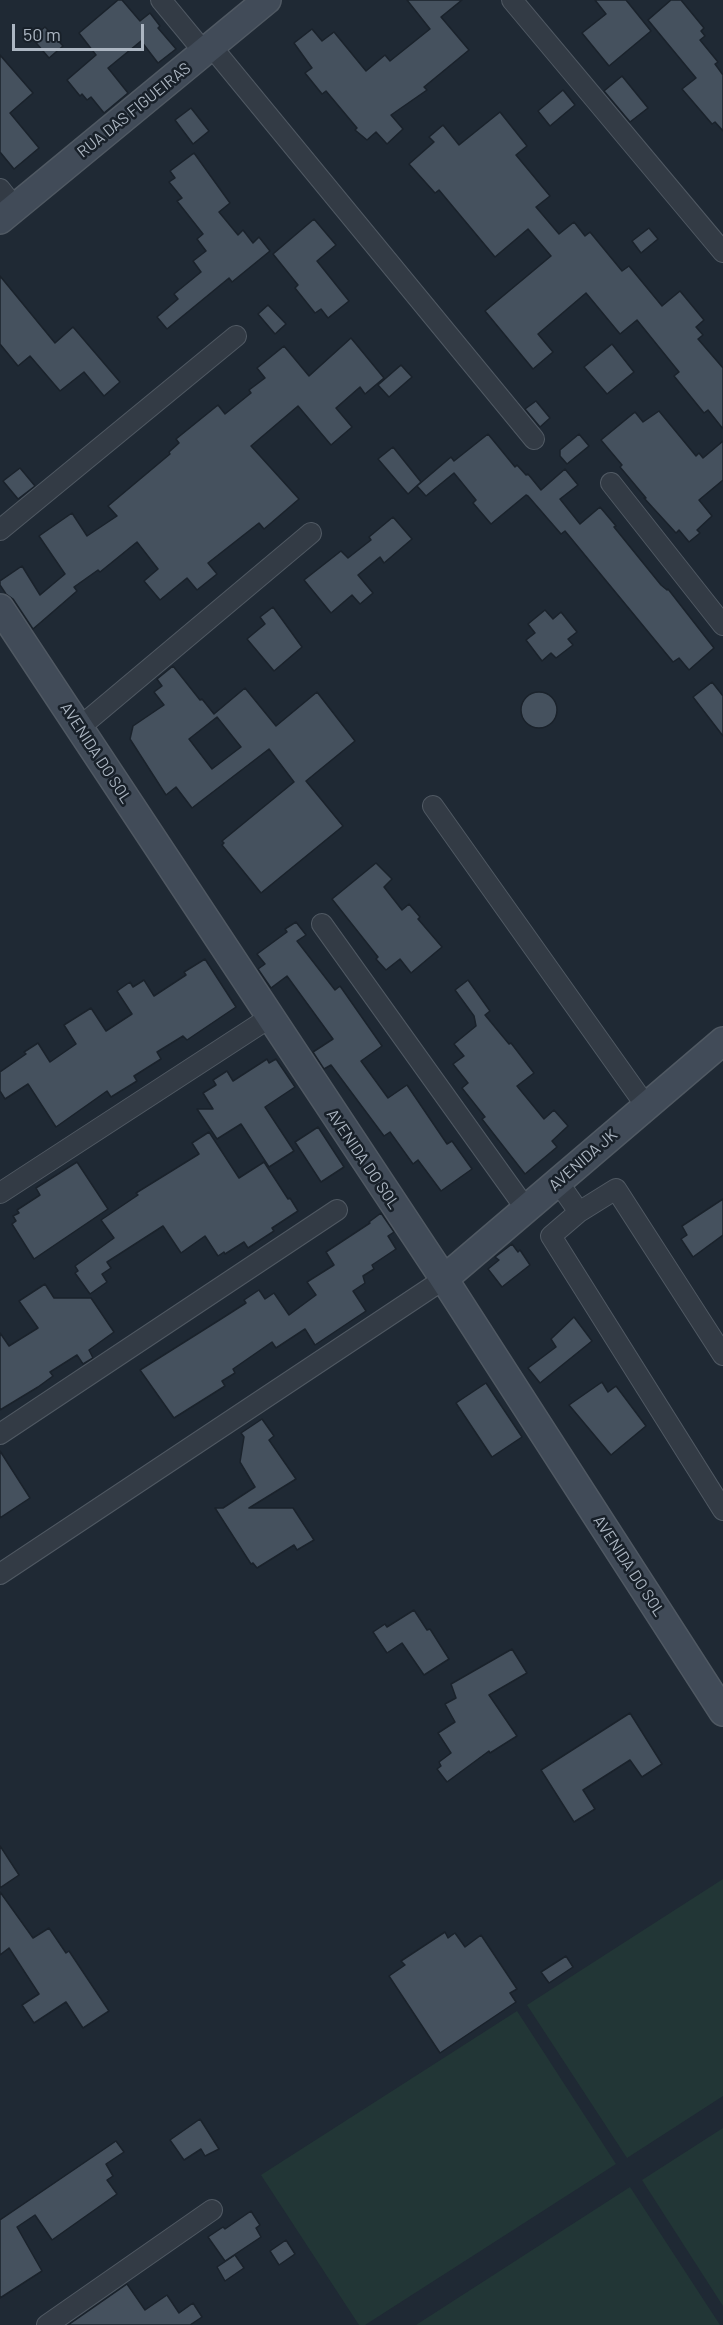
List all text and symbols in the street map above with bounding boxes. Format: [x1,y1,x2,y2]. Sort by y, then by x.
scale bar [15,12,147,50]
text: 50 m [23,23,61,45]
street label: RUA DAS FIGUEIRAS [73,58,195,162]
street label: AVENIDA DO SOL [56,699,136,807]
street label: AVENIDA DO SOL [322,1105,404,1213]
street label: AVENIDA JK [545,1125,621,1195]
street label: AVENIDA DO SOL [589,1512,669,1620]

